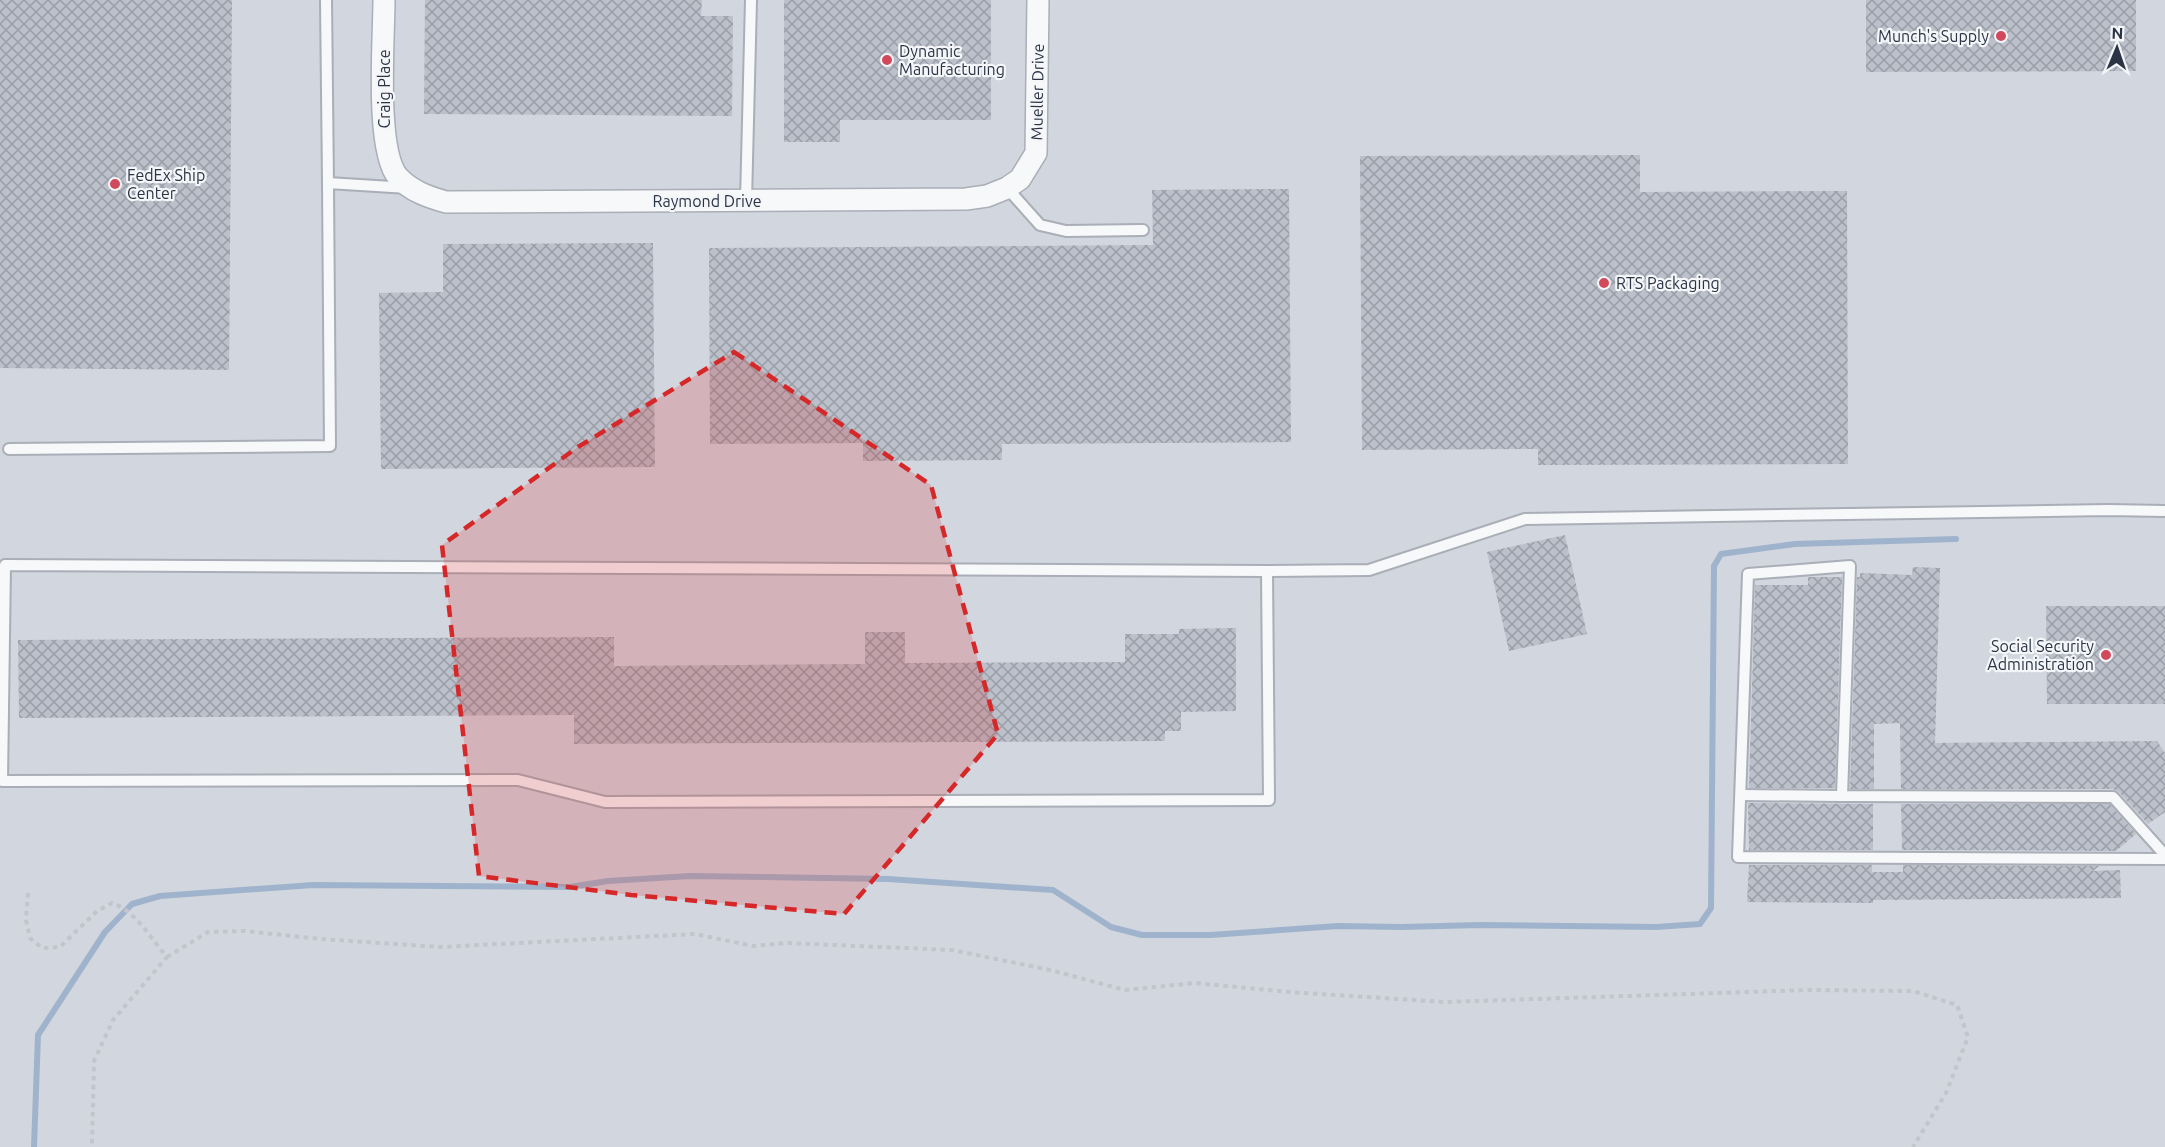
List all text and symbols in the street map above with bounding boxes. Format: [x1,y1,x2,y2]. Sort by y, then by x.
north arrow [2087,18,2147,78]
text: N [2111,24,2124,42]
place label: Munch's Supply [1878,27,1989,45]
marker: Munch's Supply [1994,29,2008,43]
place label: Dynamic Manufacturing [899,42,1005,78]
street label: Mueller Drive [1027,44,1047,140]
street label: Craig Place [375,49,393,129]
marker: Dynamic Manufacturing [880,53,894,67]
place label: FedEx Ship Center [127,166,205,202]
marker: FedEx Ship Center [108,177,122,191]
street label: Raymond Drive [652,192,762,210]
place label: RTS Packaging [1616,274,1720,292]
marker: RTS Packaging [1597,276,1611,290]
place label: Social Security Administration [1987,637,2094,673]
marker: Social Security Administration [2099,648,2113,662]

